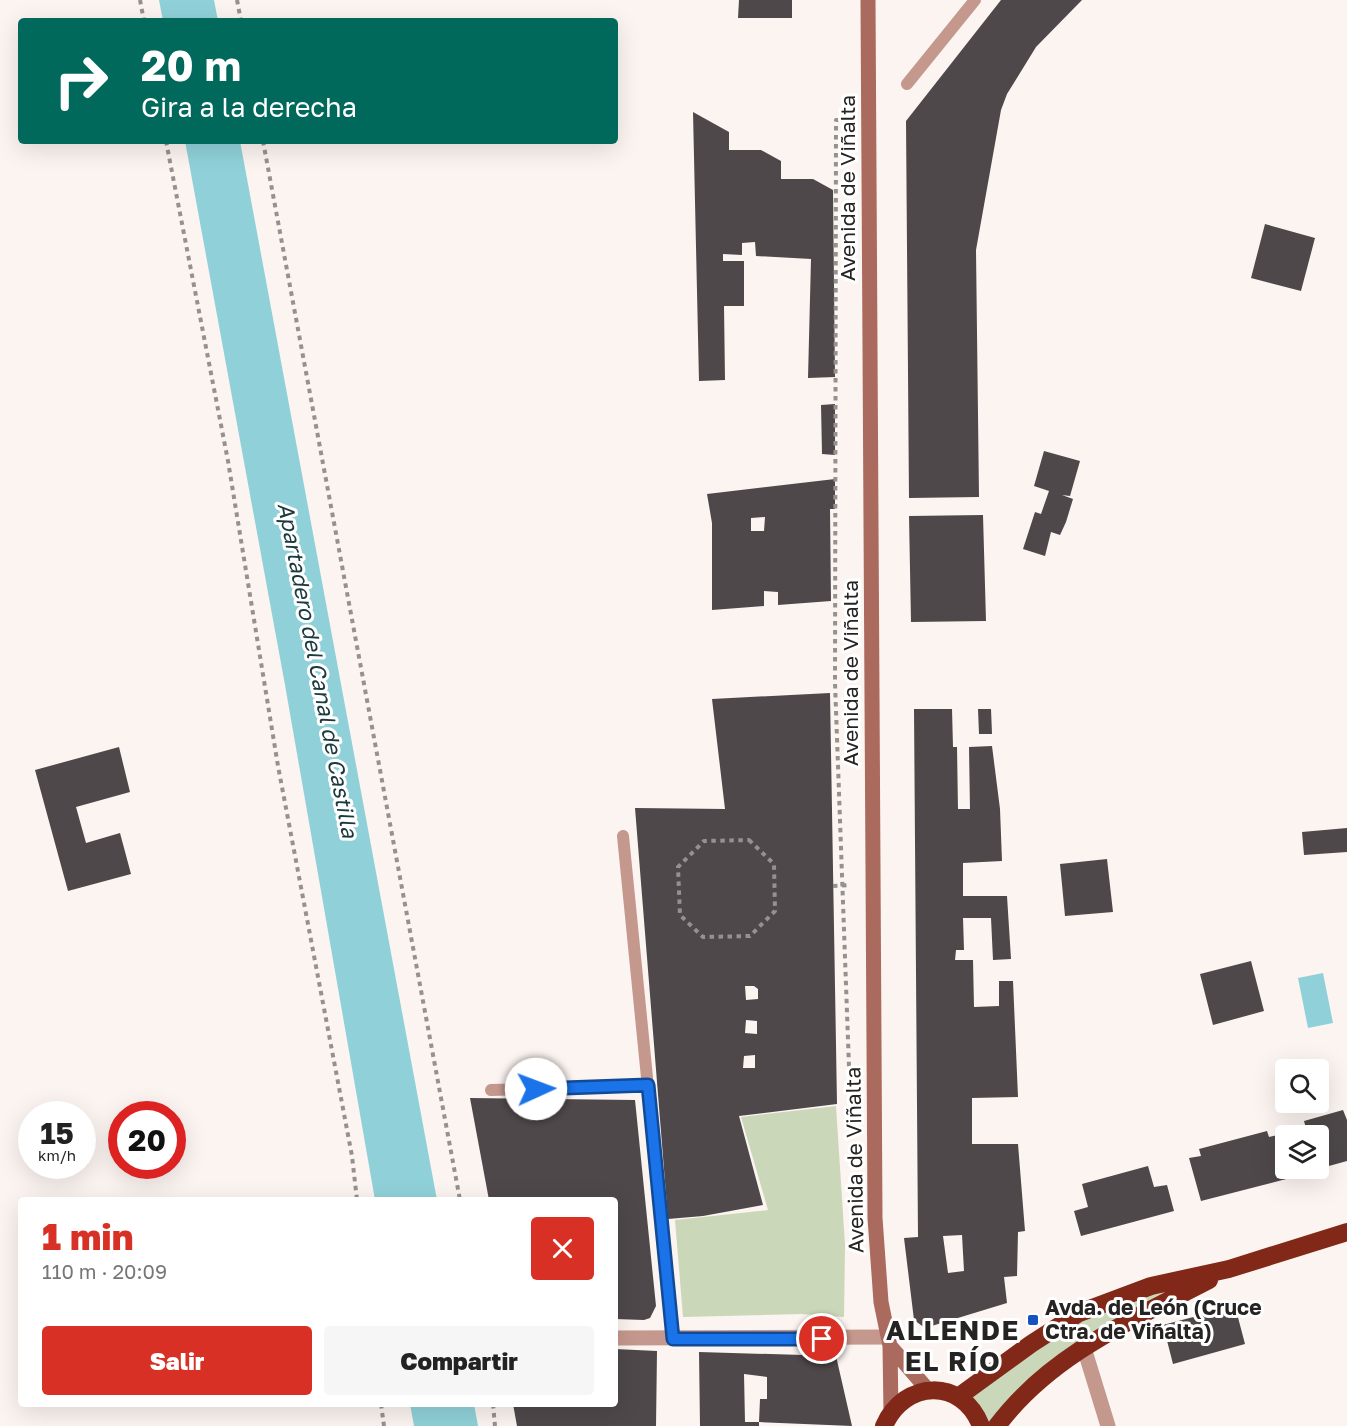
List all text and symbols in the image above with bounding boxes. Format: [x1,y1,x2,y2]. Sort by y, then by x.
text: 20 m [141,40,241,90]
icon: right [42,42,120,120]
text: Gira a la derecha [141,91,357,123]
street label: Avenida de Viñalta [834,95,860,281]
water label: Apartadero del Canal de Castilla [273,500,365,841]
street label: Avenida de Viñalta [837,580,863,766]
position arrow [504,1057,568,1121]
map controls [1275,1059,1329,1179]
button: search [1275,1059,1329,1113]
street label: Avenida de Viñalta [839,1067,869,1253]
speed limit sign: 20 [108,1101,186,1179]
text: 15 [40,1115,74,1151]
button: layers [1275,1125,1329,1179]
text: km/h [38,1146,76,1164]
text: 1 min [42,1215,133,1258]
button: close [531,1217,594,1280]
text: 110 m · 20:09 [42,1259,167,1283]
place label: Avda. de León (Cruce Ctra. de Viñalta) [1045,1294,1262,1344]
pin [796,1313,847,1364]
marker: Avda. de León (Cruce Ctra. de Viñalta) [1026,1313,1040,1327]
district label: ALLENDE EL RÍO [886,1314,1020,1377]
icon: arrive [805,1322,838,1355]
button: Salir [42,1326,312,1395]
button: Compartir [324,1326,594,1395]

